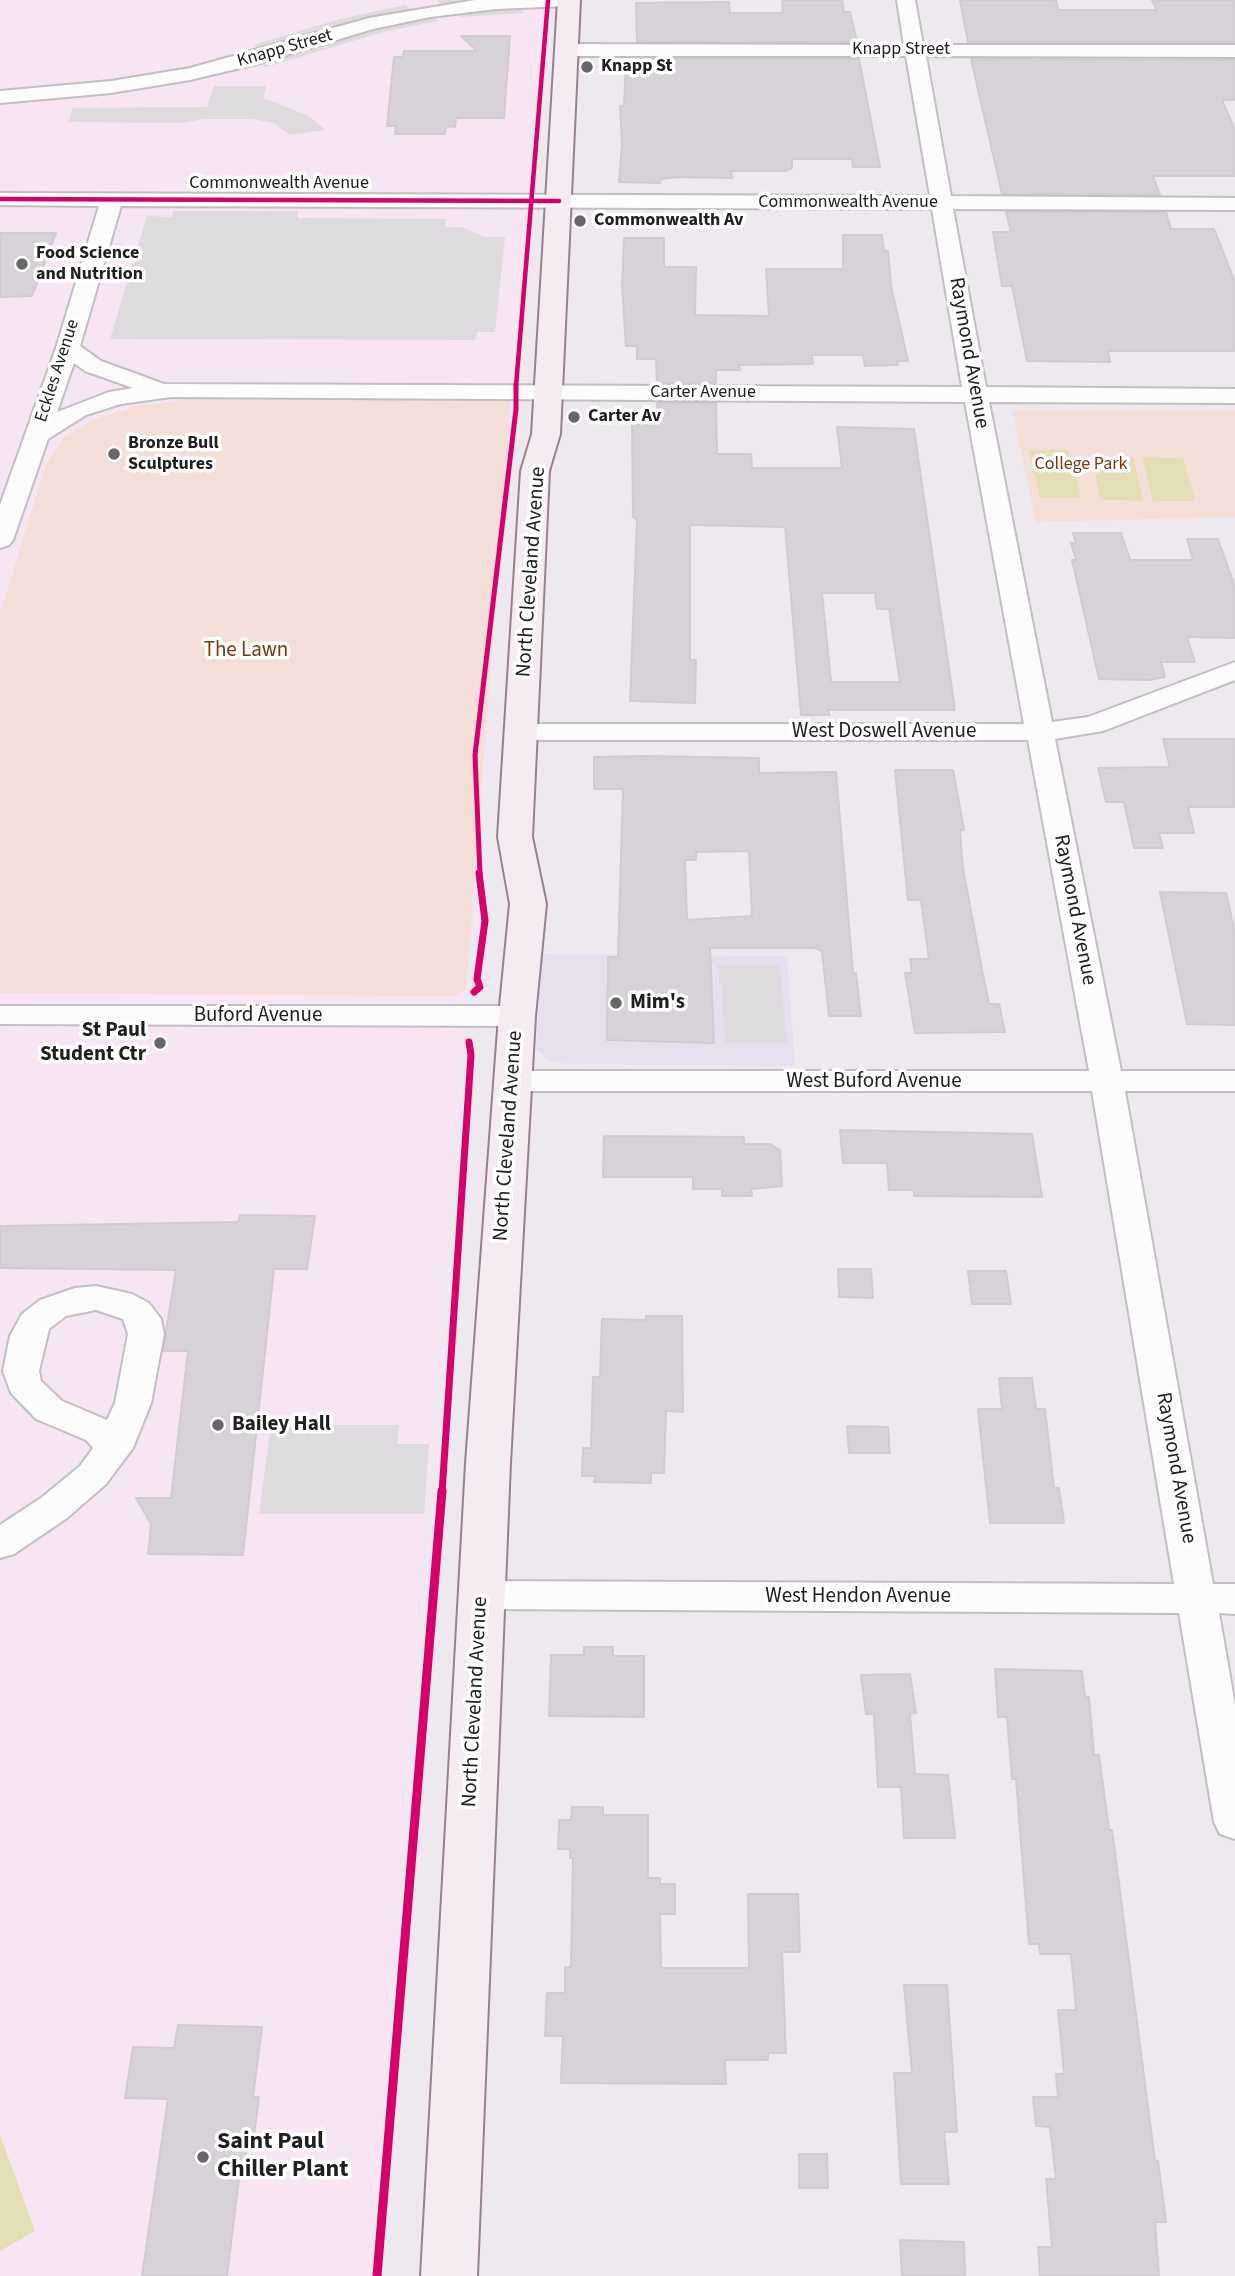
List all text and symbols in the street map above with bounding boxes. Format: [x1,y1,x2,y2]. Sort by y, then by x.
street label: Knapp Street [235,25,335,73]
street label: Knapp Street [852,39,950,61]
place label: Knapp St [601,56,672,78]
marker: Knapp St [579,59,595,75]
street label: Commonwealth Avenue [189,173,369,195]
street label: Commonwealth Avenue [758,192,938,214]
place label: Commonwealth Av [594,210,743,232]
marker: Commonwealth Av [572,213,588,229]
place label: Food Science and Nutrition [36,243,143,286]
marker: Food Science and Nutrition [14,256,30,272]
street label: Raymond Avenue [942,275,994,431]
street label: Eckles Avenue [31,317,85,425]
street label: Carter Avenue [650,382,756,404]
place label: Carter Av [588,406,661,428]
marker: Carter Av [566,409,582,425]
place label: Bronze Bull Sculptures [128,433,219,476]
marker: Bronze Bull Sculptures [106,446,122,462]
park label: College Park [1035,454,1127,476]
street label: North Cleveland Avenue [512,466,552,678]
park label: The Lawn [204,638,288,664]
street label: West Doswell Avenue [792,719,976,745]
street label: Raymond Avenue [1047,832,1101,988]
place label: Mim's [630,990,685,1016]
marker: Mim's [608,995,624,1011]
street label: Buford Avenue [194,1003,322,1029]
place label: St Paul Student Ctr [40,1018,146,1068]
street label: North Cleveland Avenue [489,1030,529,1242]
marker: St Paul Student Ctr [152,1035,168,1051]
street label: West Buford Avenue [786,1069,962,1095]
street label: Raymond Avenue [1149,1390,1201,1546]
place label: Bailey Hall [232,1412,331,1438]
marker: Bailey Hall [210,1417,226,1433]
street label: West Hendon Avenue [765,1584,951,1610]
street label: North Cleveland Avenue [458,1596,494,1808]
place label: Saint Paul Chiller Plant [217,2129,349,2185]
marker: Saint Paul Chiller Plant [195,2149,211,2165]

